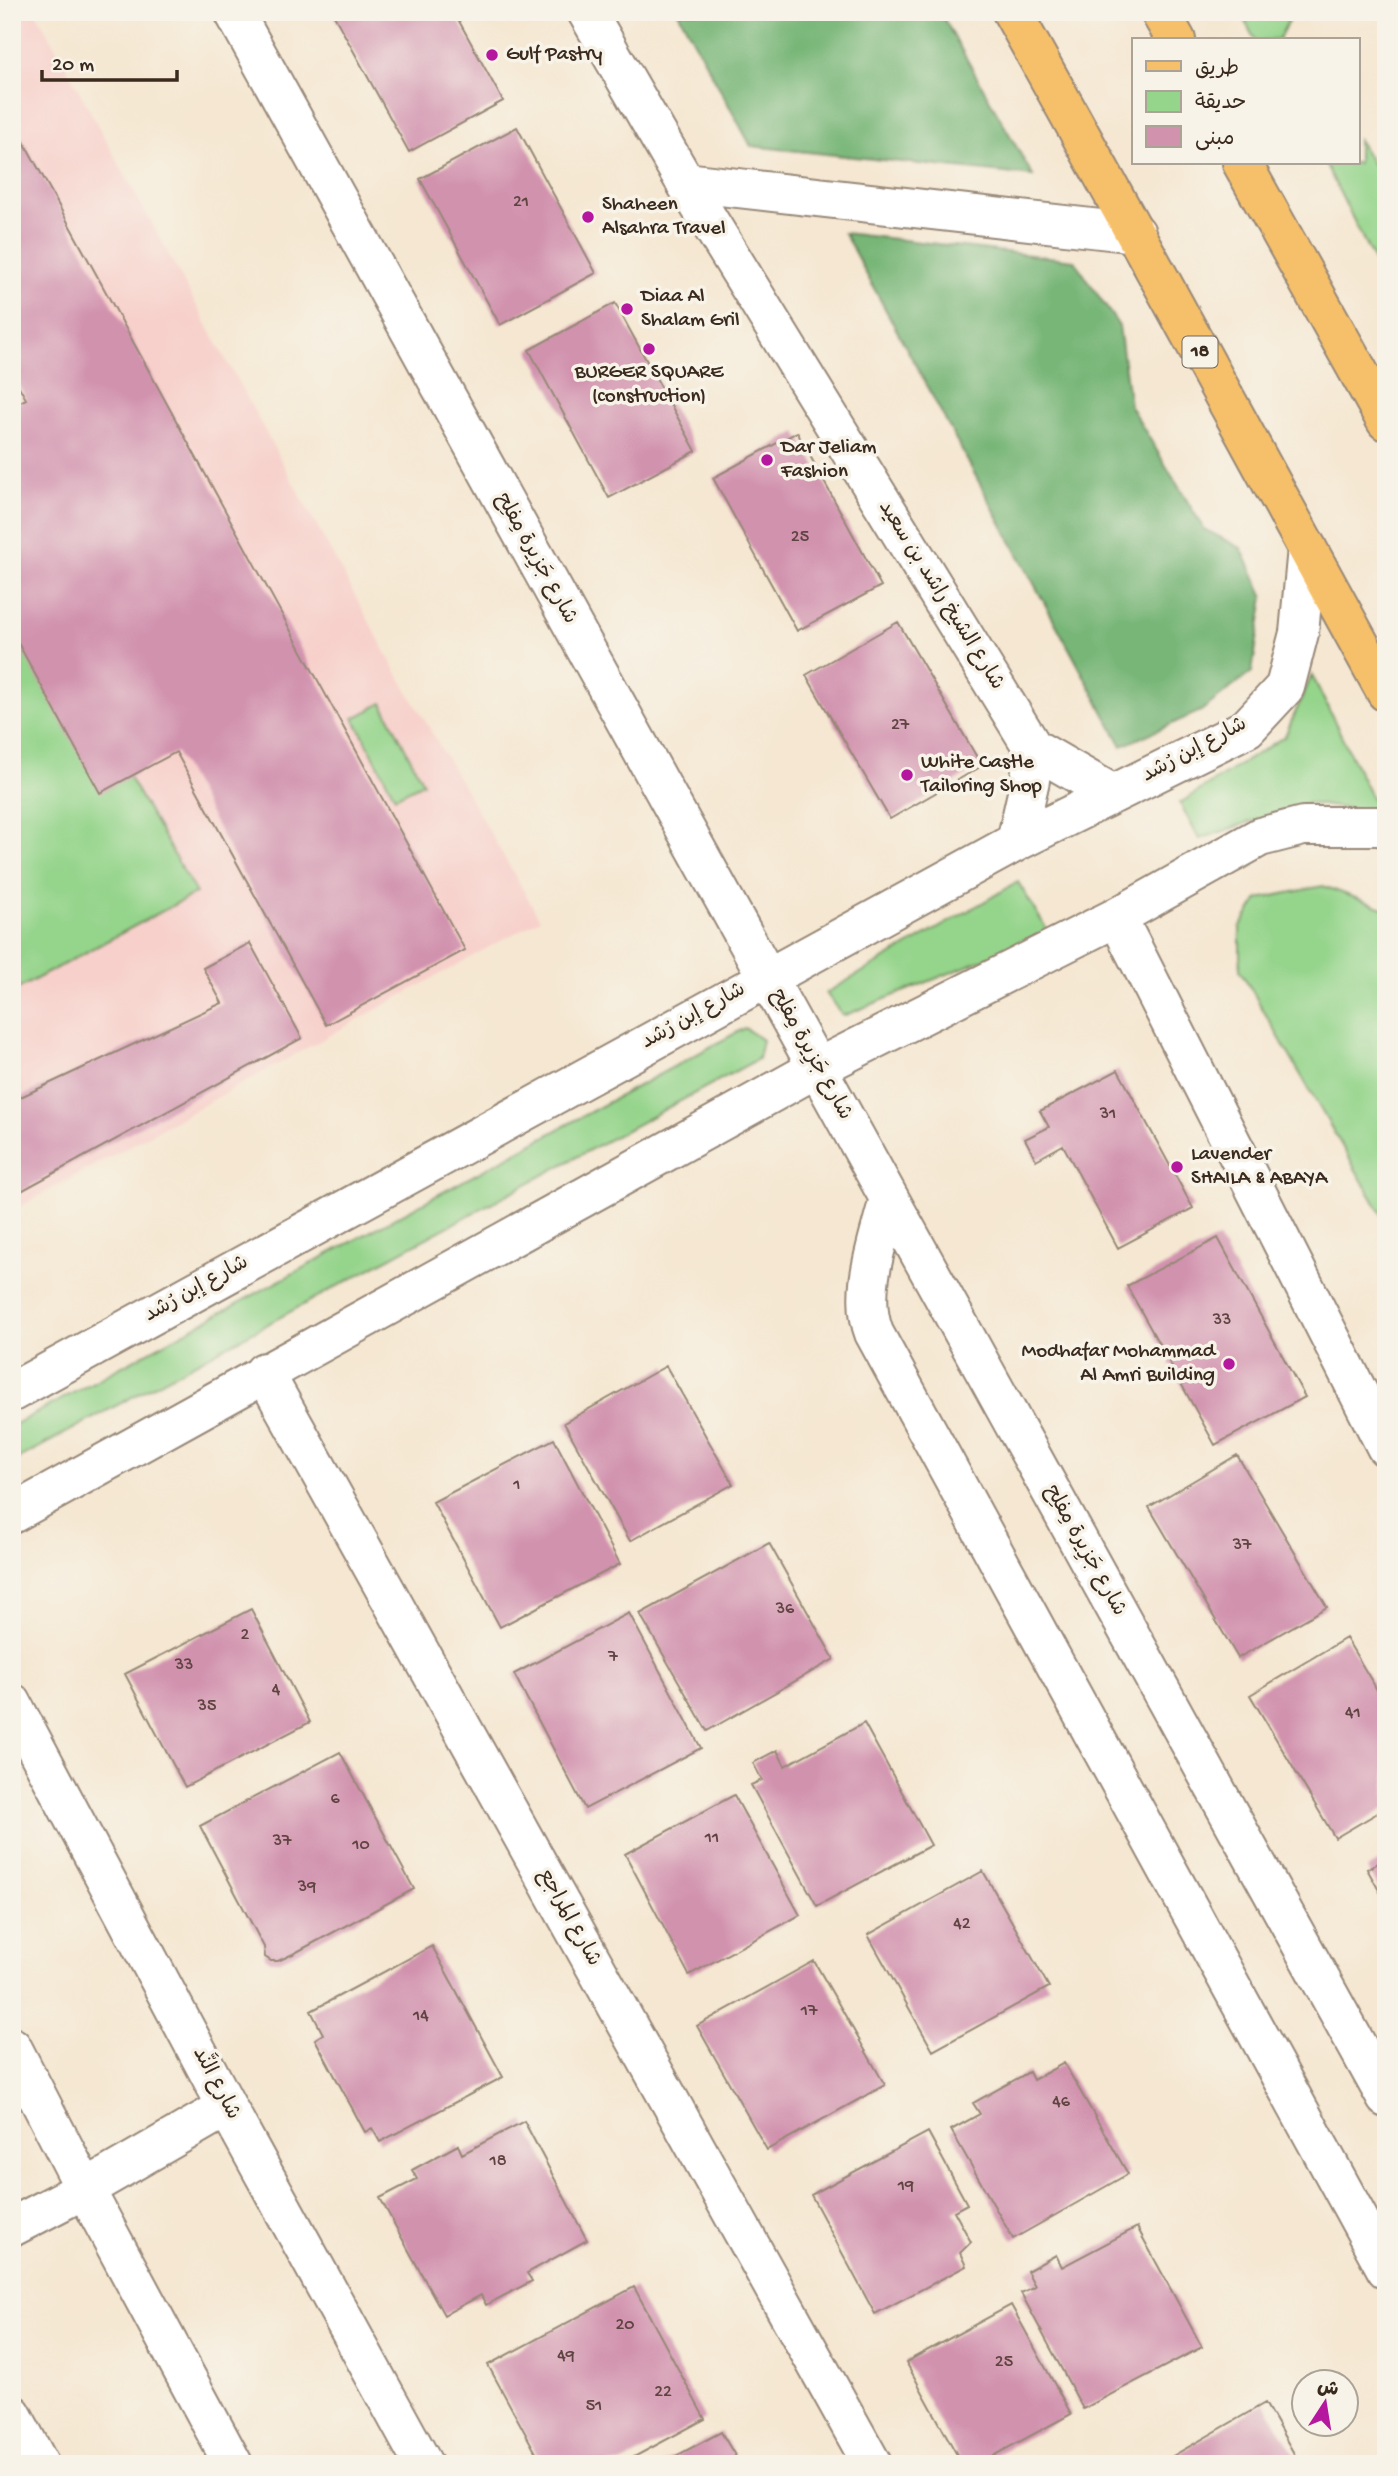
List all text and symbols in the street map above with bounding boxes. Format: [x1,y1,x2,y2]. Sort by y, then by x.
scale bar [42,38,177,82]
legend [1132,38,1360,164]
place label: Gulf Pastry [506,43,602,68]
marker: Gulf Pastry [484,47,500,63]
text: 20 m [52,54,94,79]
text: طريق [1195,58,1239,83]
text: حديقة [1195,92,1246,117]
text: مبنى [1195,128,1234,153]
house number: 21 [513,192,529,213]
place label: Shaheen Alsahra Travel [602,193,726,242]
marker: Shaheen Alsahra Travel [580,209,596,225]
place label: Diaa Al Shalam Gril [639,285,740,334]
marker: Diaa Al Shalam Gril [619,301,635,317]
road number: 18 [1182,336,1218,368]
marker: BURGER SQUARE (construction) [641,341,657,357]
place label: BURGER SQUARE (construction) [574,361,724,410]
place label: Dar Jeliam Fashion [779,436,877,485]
marker: Dar Jeliam Fashion [759,452,775,468]
street label: شارع جَزِيرة مِفلِح [488,489,582,629]
street label: شارع الشيخ راشد بن سعيد [872,497,1008,695]
house number: 25 [791,527,809,548]
street label: شارع إبن رُشد [1138,713,1252,789]
house number: 27 [891,715,910,736]
place label: White Castle Tailoring Shop [920,751,1043,800]
marker: White Castle Tailoring Shop [899,767,915,783]
street label: شارع إبن رُشد [637,978,751,1056]
street label: شارع جَزِيرة مِفلِح [763,985,857,1125]
house number: 31 [1099,1104,1116,1125]
place label: Lavender SHAILA & ABAYA [1191,1143,1329,1192]
marker: Lavender SHAILA & ABAYA [1169,1159,1185,1175]
street label: شارع إبن رُشد [140,1251,254,1329]
house number: 33 [1212,1310,1231,1331]
place label: Modhafar Mohammad Al Amri Building [1022,1340,1217,1389]
marker: Modhafar Mohammad Al Amri Building [1221,1356,1237,1372]
house number: 1 [512,1475,521,1496]
street label: شارع جَزِيرة مِفلِح [1037,1481,1131,1621]
house number: 37 [1232,1535,1252,1556]
house number: 36 [775,1599,795,1620]
house number: 2 [241,1625,250,1646]
house number: 7 [607,1647,618,1668]
house number: 33 [174,1655,193,1676]
house number: 4 [272,1680,281,1701]
house number: 35 [197,1696,216,1717]
house number: 41 [1345,1703,1361,1724]
house number: 6 [330,1789,340,1810]
house number: 11 [704,1828,719,1849]
house number: 37 [272,1831,292,1852]
house number: 10 [351,1835,370,1856]
street label: شارع المراجع [531,1865,605,1971]
house number: 39 [297,1877,316,1898]
house number: 42 [953,1914,971,1935]
house number: 17 [800,2001,818,2022]
house number: 14 [412,2006,429,2027]
street label: شارع النَّد [186,2041,250,2124]
house number: 46 [1052,2092,1071,2113]
house number: 18 [488,2151,507,2172]
house number: 19 [897,2176,914,2197]
house number: 20 [615,2315,635,2336]
house number: 49 [557,2346,575,2367]
house number: 25 [995,2352,1013,2373]
north arrow [1290,2368,1360,2438]
text: ش [1315,2376,1341,2403]
house number: 22 [654,2382,672,2403]
house number: 51 [586,2396,602,2417]

